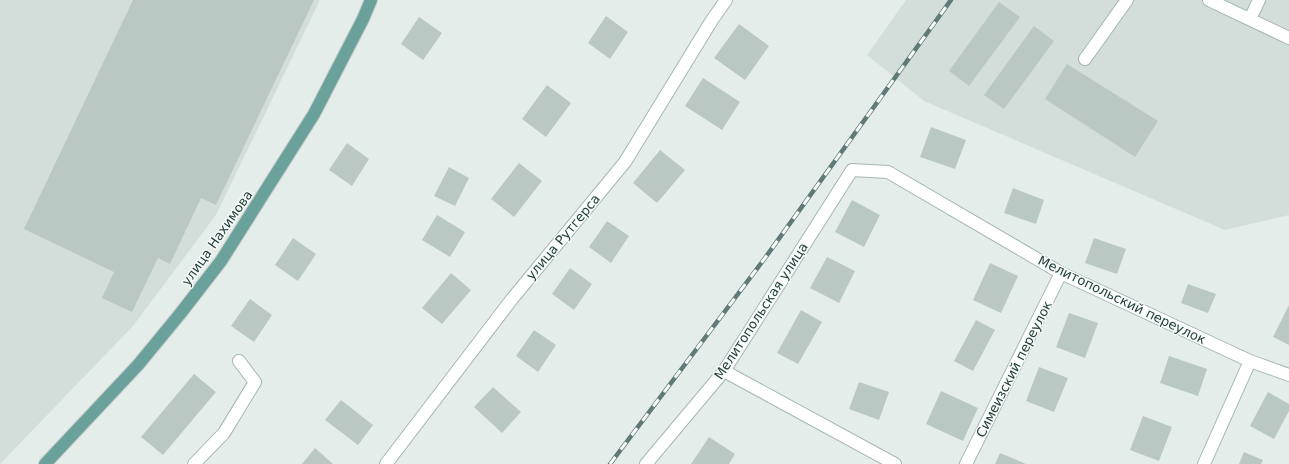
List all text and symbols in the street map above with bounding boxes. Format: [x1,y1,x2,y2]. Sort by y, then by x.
street label: улица Нахимова [179,188,255,288]
street label: улица Рутгерса [523,191,603,283]
street label: Мелитопольская улица [711,240,811,382]
street label: Мелитопольский переулок [1036,253,1208,347]
street label: Симеизский переулок [973,298,1055,440]

